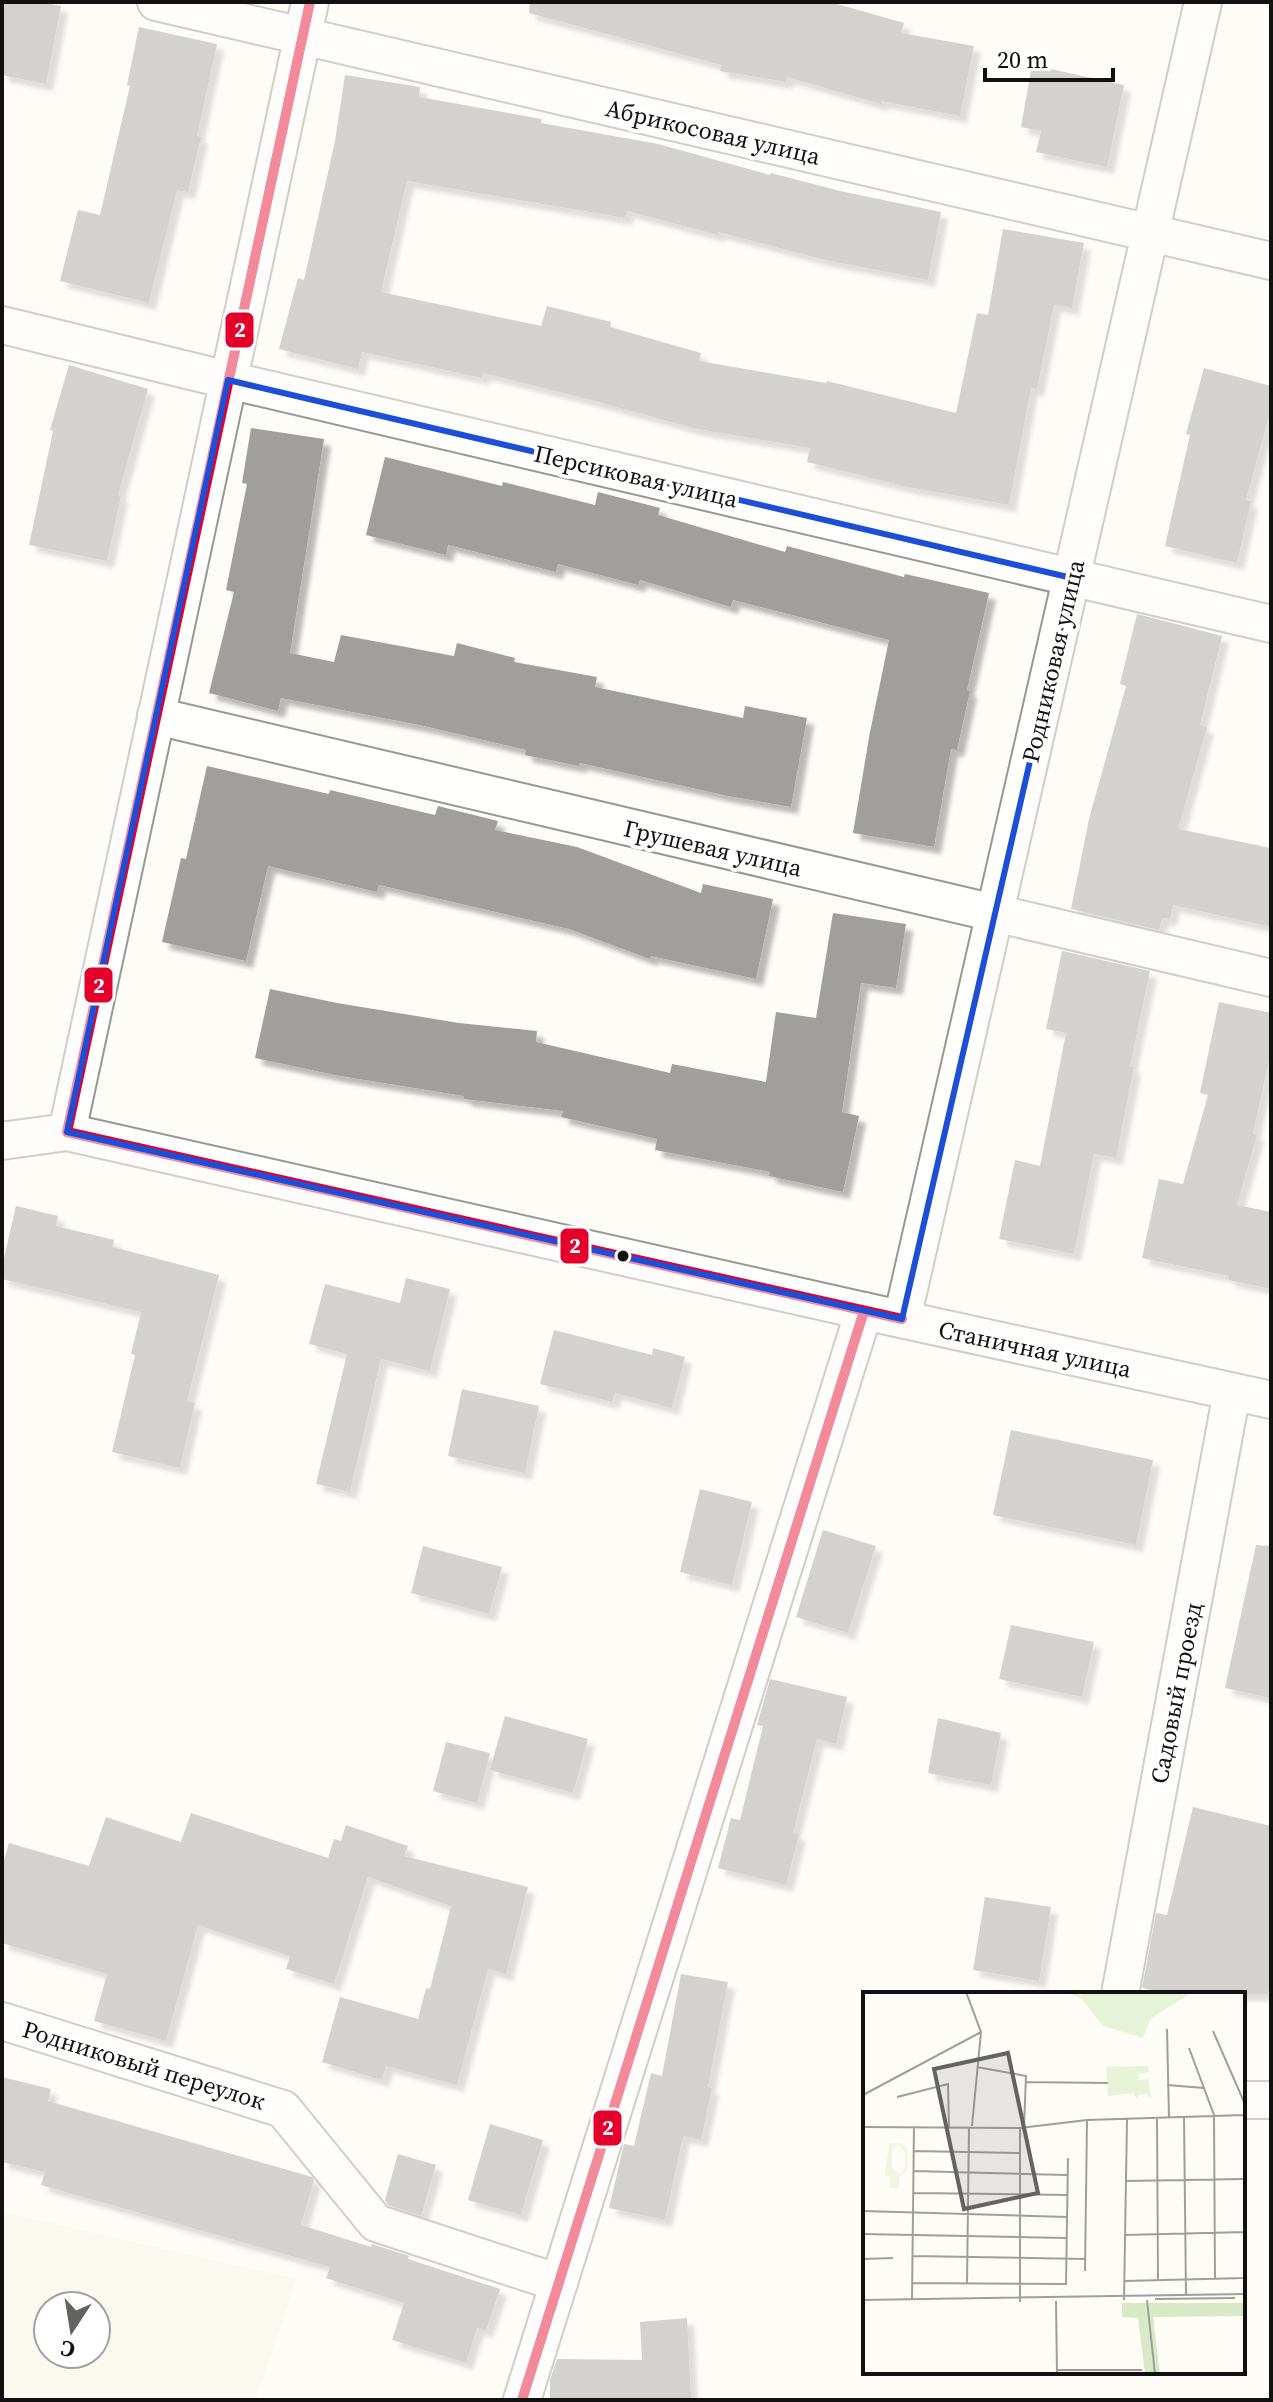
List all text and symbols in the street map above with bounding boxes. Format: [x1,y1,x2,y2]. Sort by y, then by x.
scale bar [985,32,1113,82]
text: 20 m [997,43,1048,76]
street label: Абрикосовая улица [602,91,824,173]
line badge: 2 [224,311,255,349]
text: 2 [234,314,246,344]
street label: Персиковая улица [531,437,742,516]
street label: Родниковая улица [1014,556,1093,766]
street label: Грушевая улица [621,811,806,885]
line badge: 2 [83,966,114,1004]
text: 2 [93,970,105,1000]
line badge: 2 [559,1227,590,1265]
text: 2 [569,1230,581,1260]
unlabelled marker [615,1248,631,1264]
street label: Станичная улица [936,1312,1135,1386]
street label: Садовый проезд [1142,1600,1210,1786]
inset map [863,1992,1245,2374]
street label: Родниковый переулок [19,2012,269,2118]
line badge: 2 [592,2109,623,2147]
text: 2 [602,2112,614,2142]
north arrow [32,2290,112,2370]
text: С [58,2333,78,2366]

